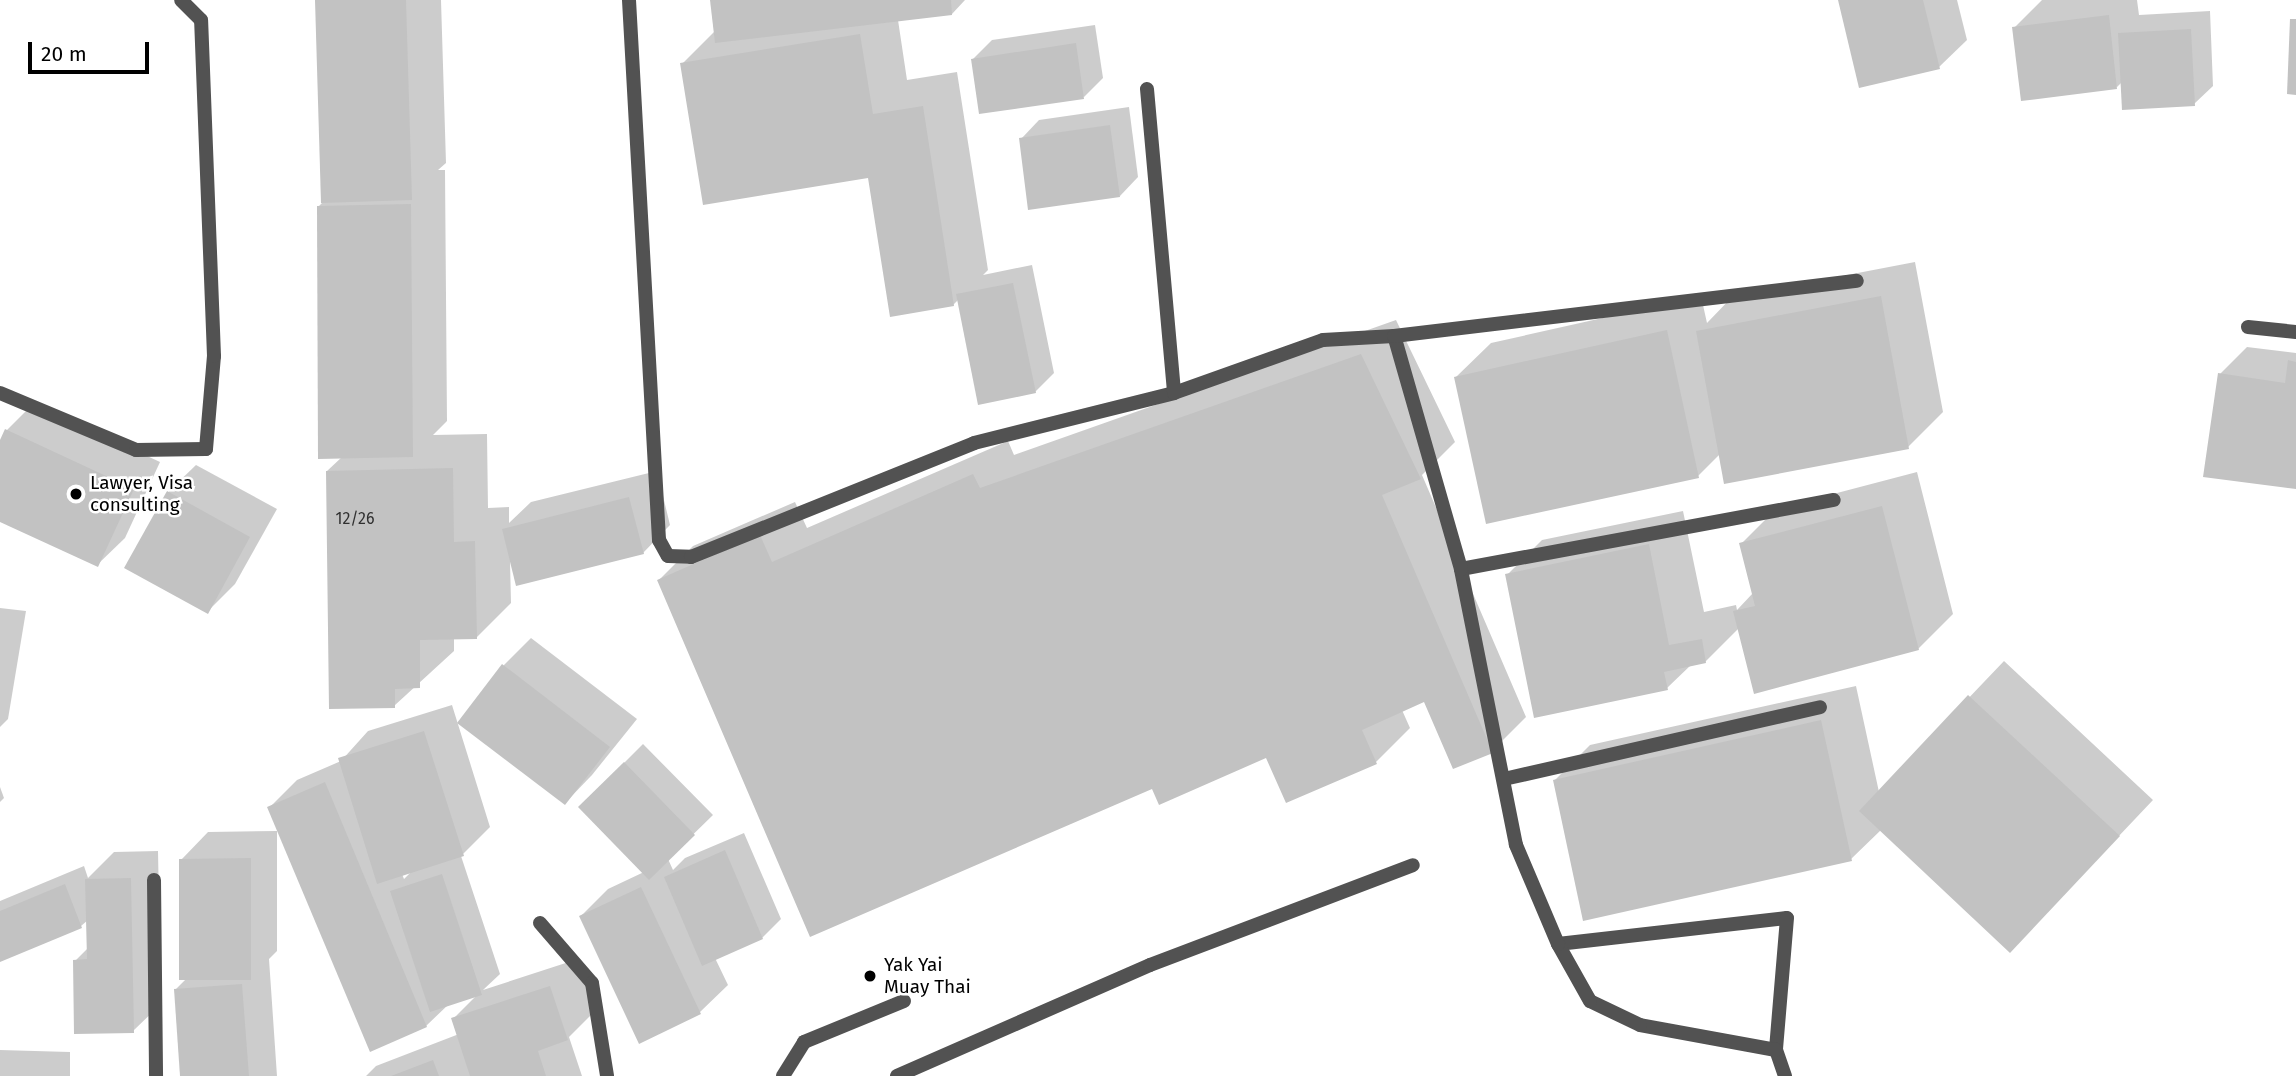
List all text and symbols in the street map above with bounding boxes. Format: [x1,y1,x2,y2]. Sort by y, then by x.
scale bar [32,28,152,72]
text: 20 m [41,41,87,67]
place label: Lawyer, Visa consulting [90,472,193,516]
marker: Lawyer, Visa consulting [68,486,84,502]
house number: 12/26 [336,509,374,529]
place label: Yak Yai Muay Thai [884,954,971,998]
marker: Yak Yai Muay Thai [862,968,878,984]

